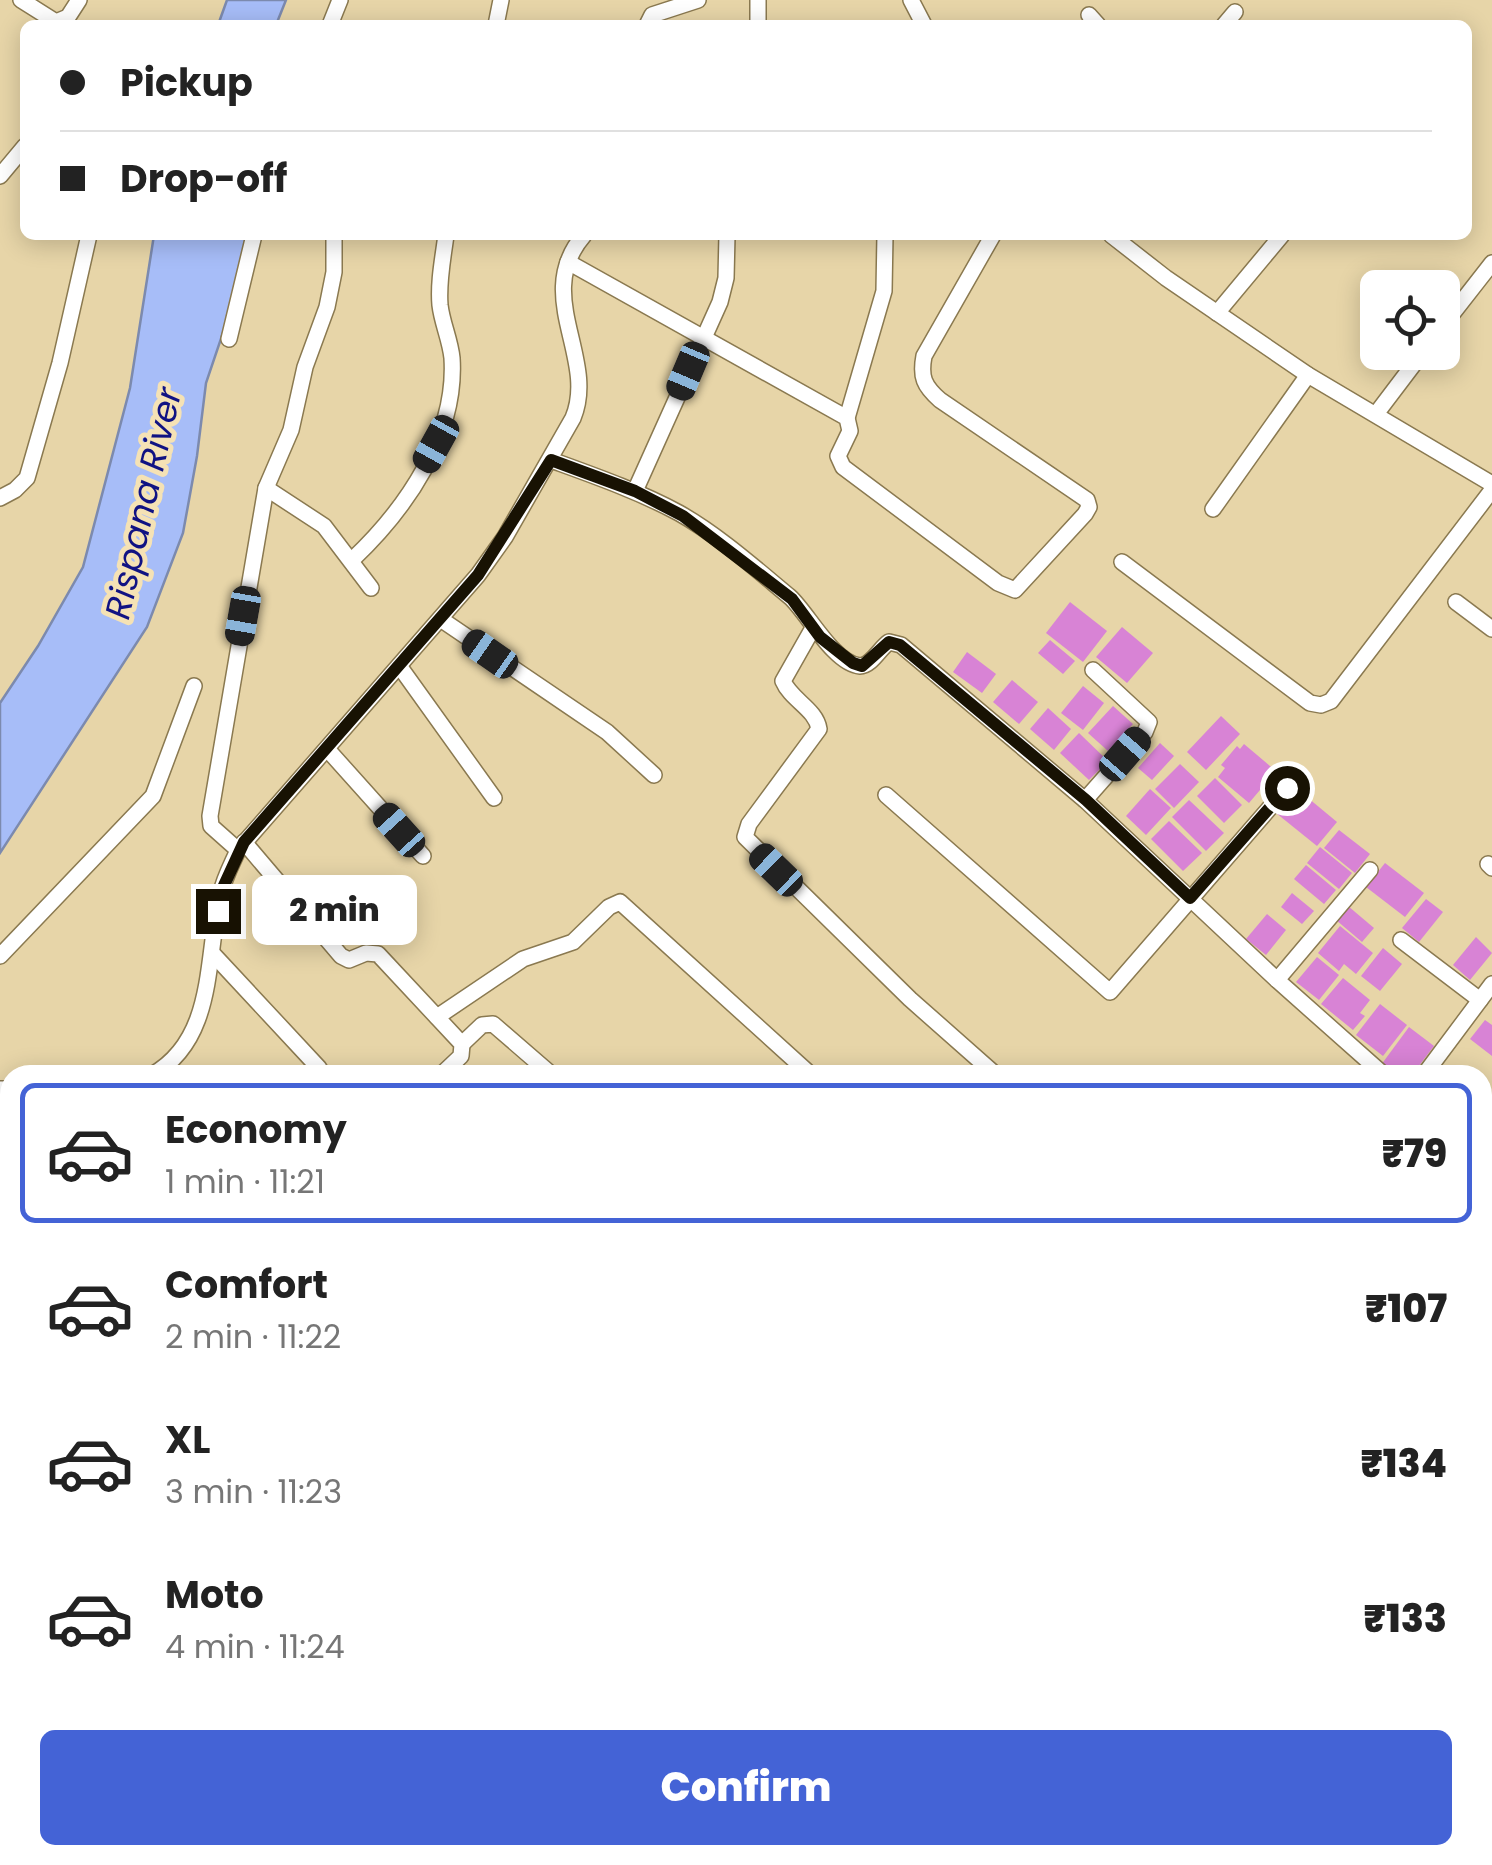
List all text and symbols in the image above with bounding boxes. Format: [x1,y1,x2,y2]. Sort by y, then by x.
text: Pickup [120,56,253,109]
text: Drop-off [120,152,288,205]
map controls [1360,270,1460,370]
button: locate [1360,270,1460,370]
car [662,338,714,404]
water label: Rispana River [93,381,194,624]
car [408,410,464,478]
car [223,584,263,648]
car [457,625,523,683]
car [1094,722,1156,786]
route start [1265,766,1310,811]
car [368,798,430,862]
car [744,838,808,902]
callout: 2 min [253,876,418,946]
text: 2 min [289,887,380,932]
route end [196,889,241,934]
text: Economy [165,1103,347,1156]
icon: car [45,1108,135,1198]
text: ₹79 [1382,1127,1447,1180]
text: 1 min · 11:21 [165,1159,325,1204]
text: Comfort [165,1258,328,1311]
icon: car [45,1263,135,1353]
text: ₹107 [1365,1282,1447,1335]
text: 2 min · 11:22 [165,1314,341,1359]
text: XL [165,1413,210,1466]
icon: car [45,1418,135,1508]
text: ₹134 [1361,1437,1447,1490]
text: 3 min · 11:23 [165,1469,342,1514]
text: Moto [165,1568,264,1621]
icon: car [45,1573,135,1663]
text: ₹133 [1364,1592,1447,1645]
text: 4 min · 11:24 [165,1624,345,1669]
button: Confirm [40,1730,1452,1845]

